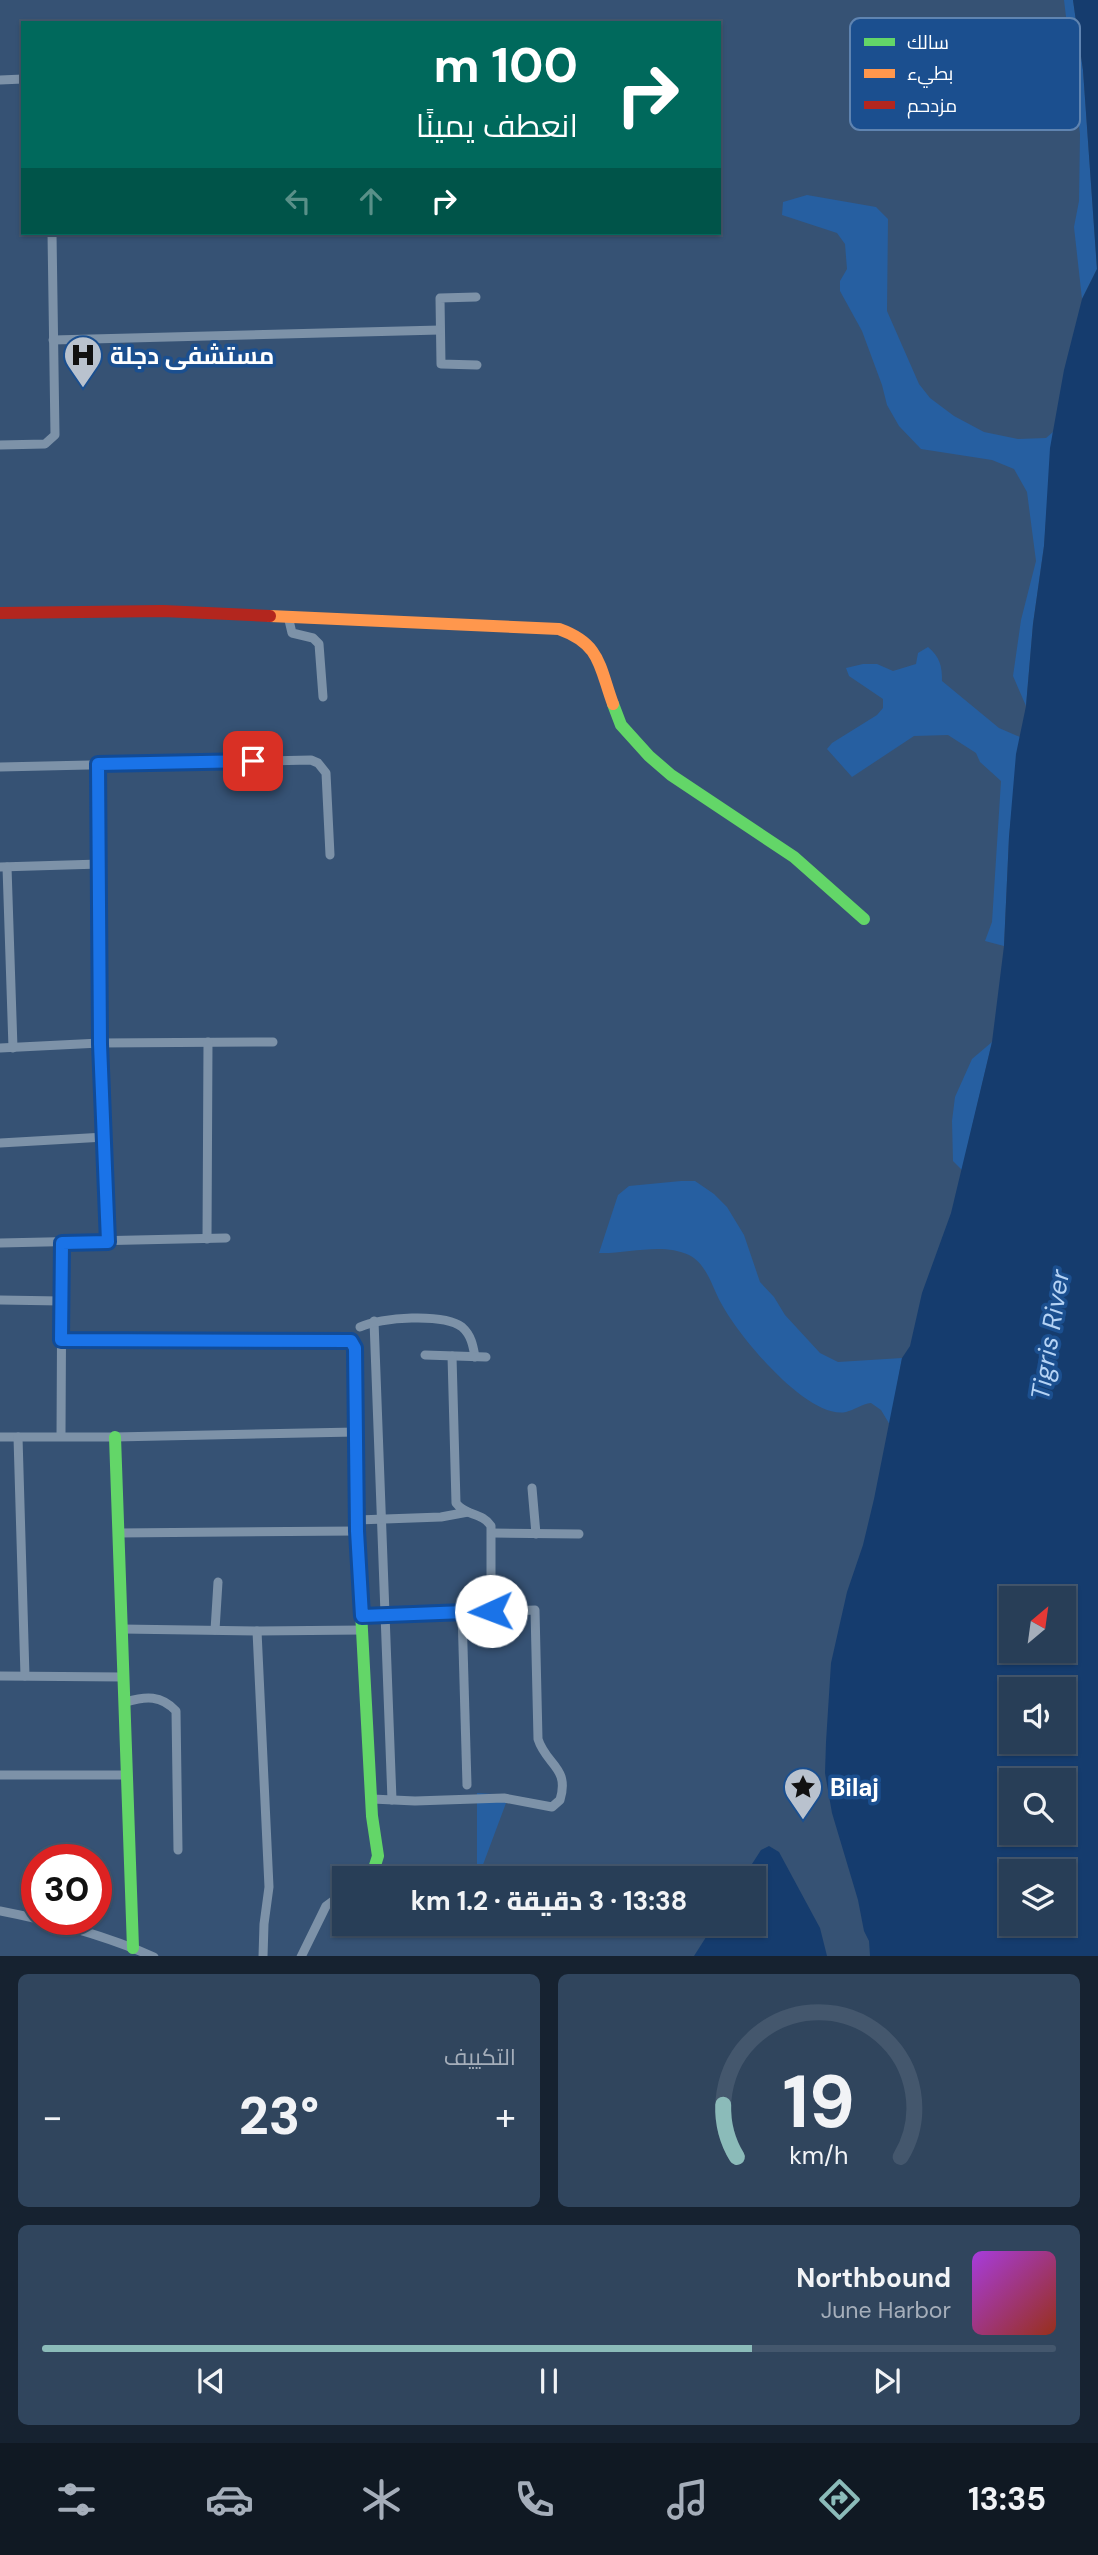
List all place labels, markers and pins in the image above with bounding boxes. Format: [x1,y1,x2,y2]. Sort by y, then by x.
hospital icon: مستشفى دجلة [62,334,104,389]
place label: مستشفى دجلة [110,340,274,371]
pin [223,731,283,791]
place icon: Bilaj [782,1766,824,1821]
place label: Bilaj [830,1772,879,1803]

